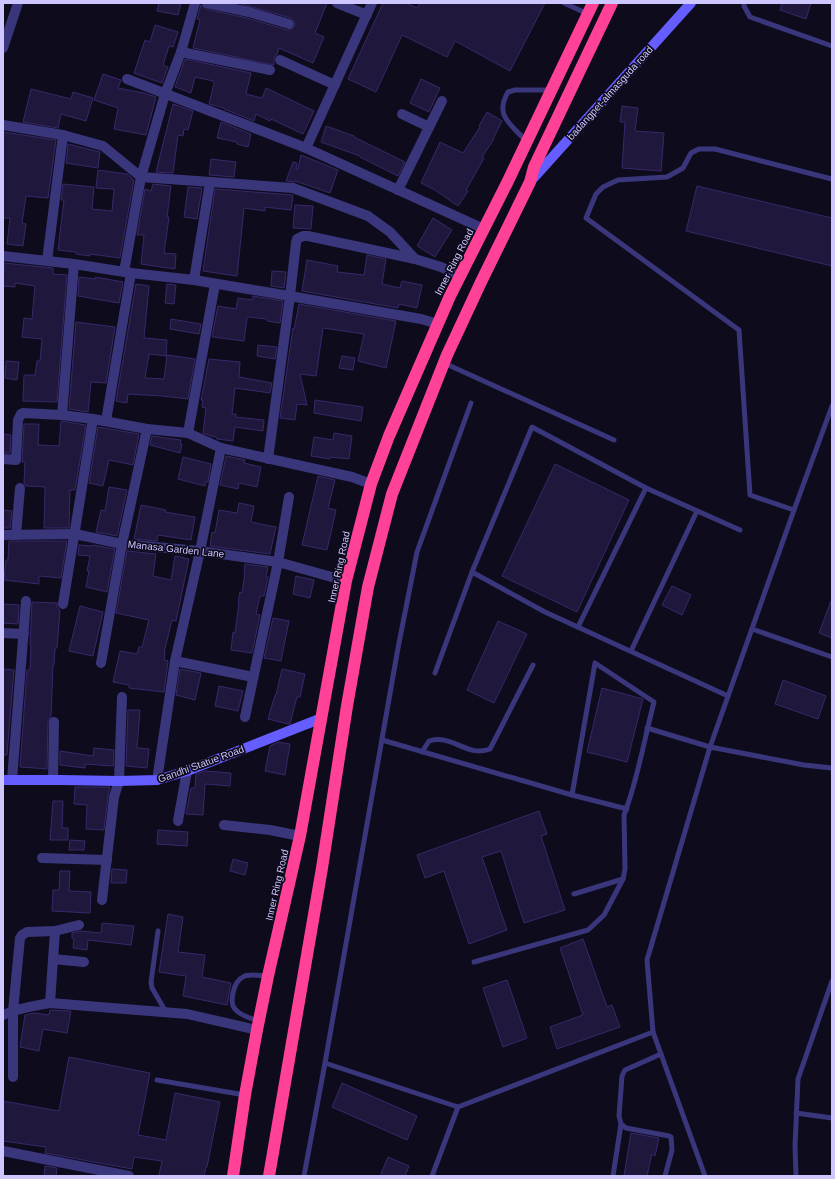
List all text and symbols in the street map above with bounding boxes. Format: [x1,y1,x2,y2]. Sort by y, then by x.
street label: badangpet-almasguda road [565,44,655,142]
street label: Inner Ring Road [433,227,475,297]
street label: Inner Ring Road [326,530,352,604]
street label: Manasa Garden Lane [127,538,225,560]
street label: Gandhi Statue Road [157,743,245,785]
street label: Inner Ring Road [263,848,291,922]

